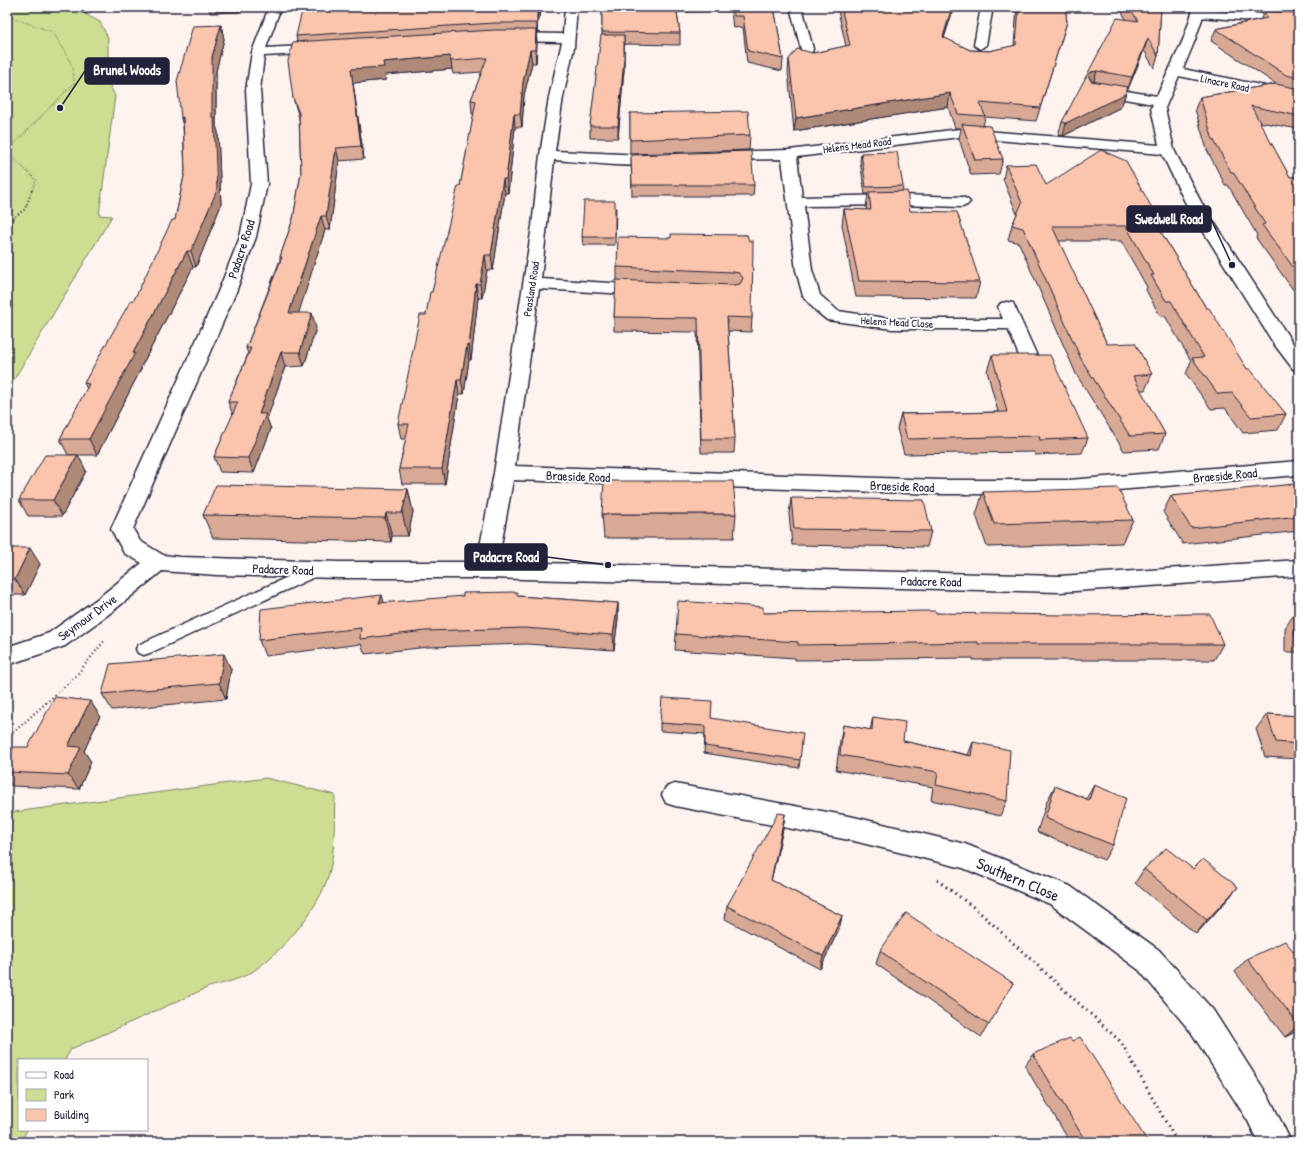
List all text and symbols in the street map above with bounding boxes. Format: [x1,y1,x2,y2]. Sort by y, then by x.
callout: Brunel Woods [85,58,169,84]
text: Brunel Woods [93,60,161,79]
street label: Linacre Road [1199,71,1251,95]
street label: Helens Mead Road [822,134,893,156]
callout: Swedwell Road [1127,206,1211,232]
text: Swedwell Road [1135,209,1204,228]
street label: Padacre Road [223,217,259,281]
street label: Peasland Road [520,260,542,317]
street label: Helens Mead Close [860,313,934,331]
street label: Braeside Road [1192,463,1258,487]
street label: Braeside Road [546,466,610,486]
street label: Braeside Road [870,476,934,496]
callout: Padacre Road [465,544,547,570]
text: Padacre Road [473,547,539,566]
street label: Padacre Road [252,559,314,579]
street label: Padacre Road [900,571,962,591]
street label: Seymour Drive [54,590,120,644]
street label: Southern Close [973,852,1063,907]
legend [18,1059,148,1131]
text: Road [54,1066,74,1083]
text: Park [54,1086,74,1103]
text: Building [54,1106,89,1123]

